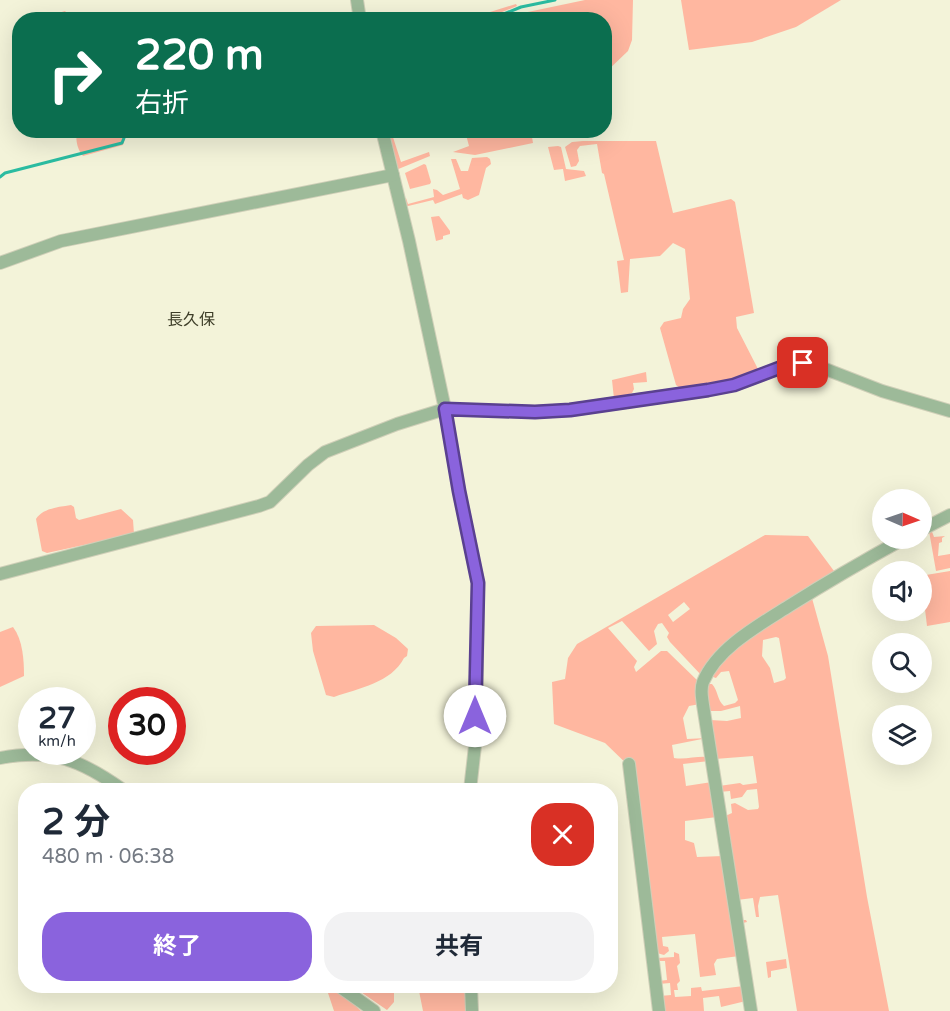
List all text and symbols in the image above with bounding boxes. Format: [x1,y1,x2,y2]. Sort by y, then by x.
text: 220 m [135,30,264,81]
icon: right [36,36,114,114]
text: 右折 [135,87,189,120]
district label: 長久保 [167,310,215,330]
pin [777,337,828,388]
icon: arrive [786,346,819,379]
north arrow [872,489,932,549]
map controls [872,489,932,765]
button: sound [872,561,932,621]
button: search [872,633,932,693]
position arrow [443,684,507,748]
speed limit sign: 30 [108,687,186,765]
text: 27 [38,700,76,737]
button: layers [872,705,932,765]
text: km/h [38,732,76,750]
text: 2 分 [42,801,110,844]
button: close [531,803,594,866]
text: 480 m · 06:38 [42,845,174,869]
button: 終了 [42,912,312,981]
button: 共有 [324,912,594,981]

